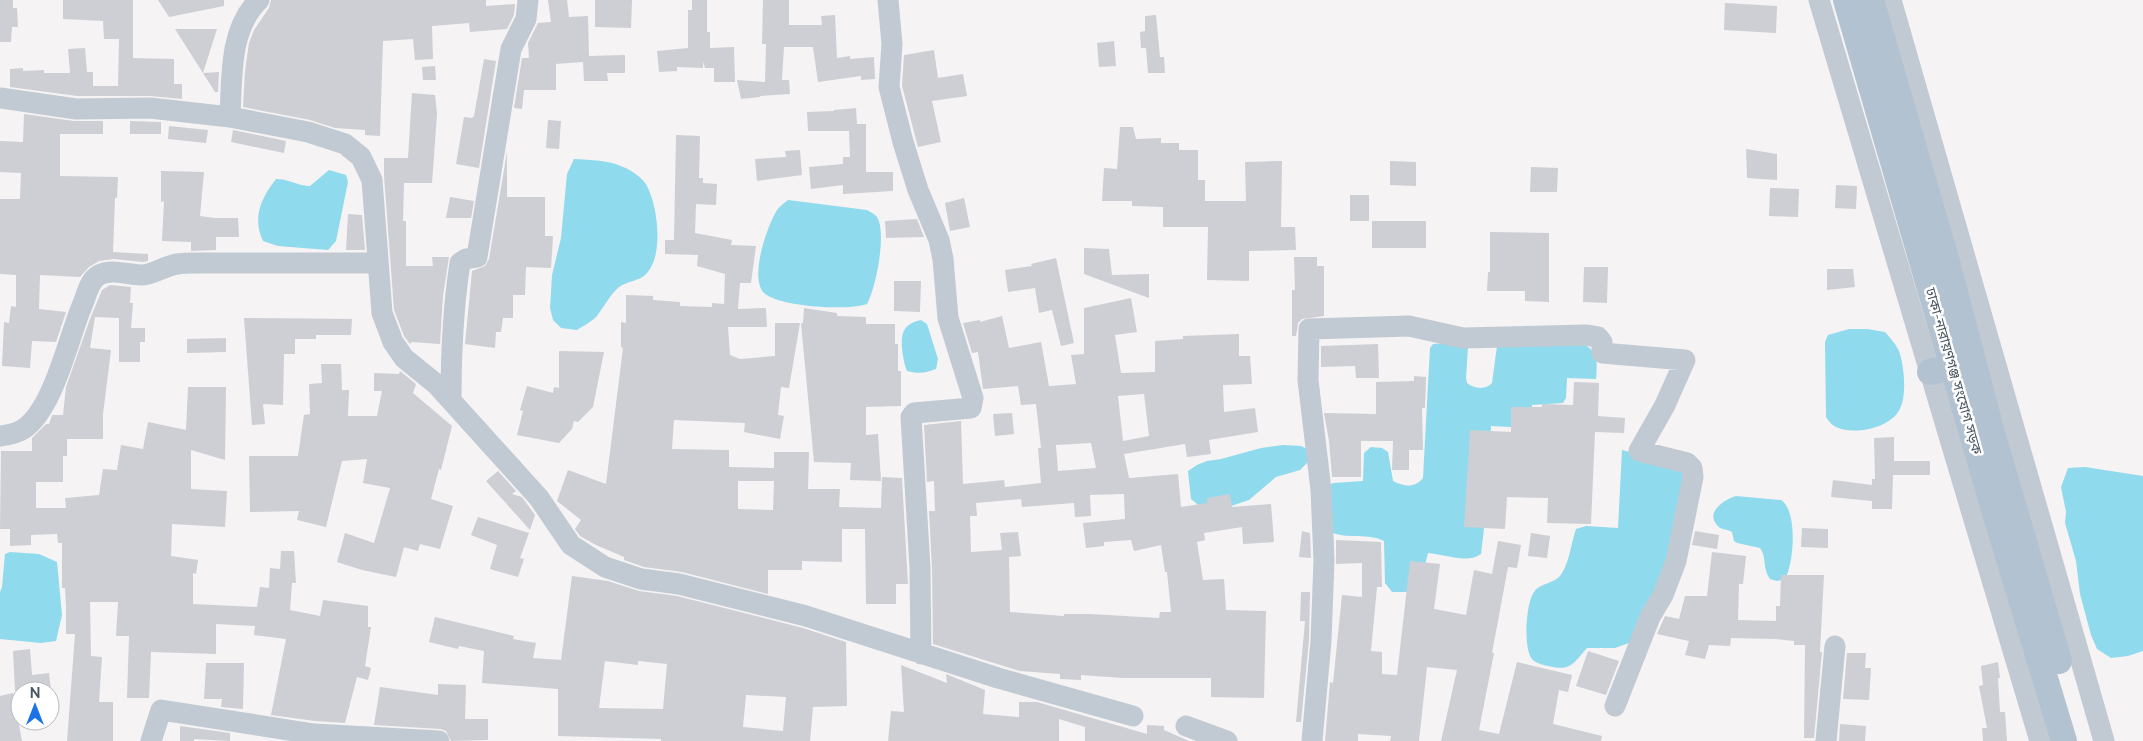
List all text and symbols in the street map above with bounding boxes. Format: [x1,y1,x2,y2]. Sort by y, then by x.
street label: ঢাকা-নারায়ণগঞ্জ সংযোগ সড়ক [1922,285,1986,457]
north arrow [10,681,60,731]
text: N [30,685,40,701]

